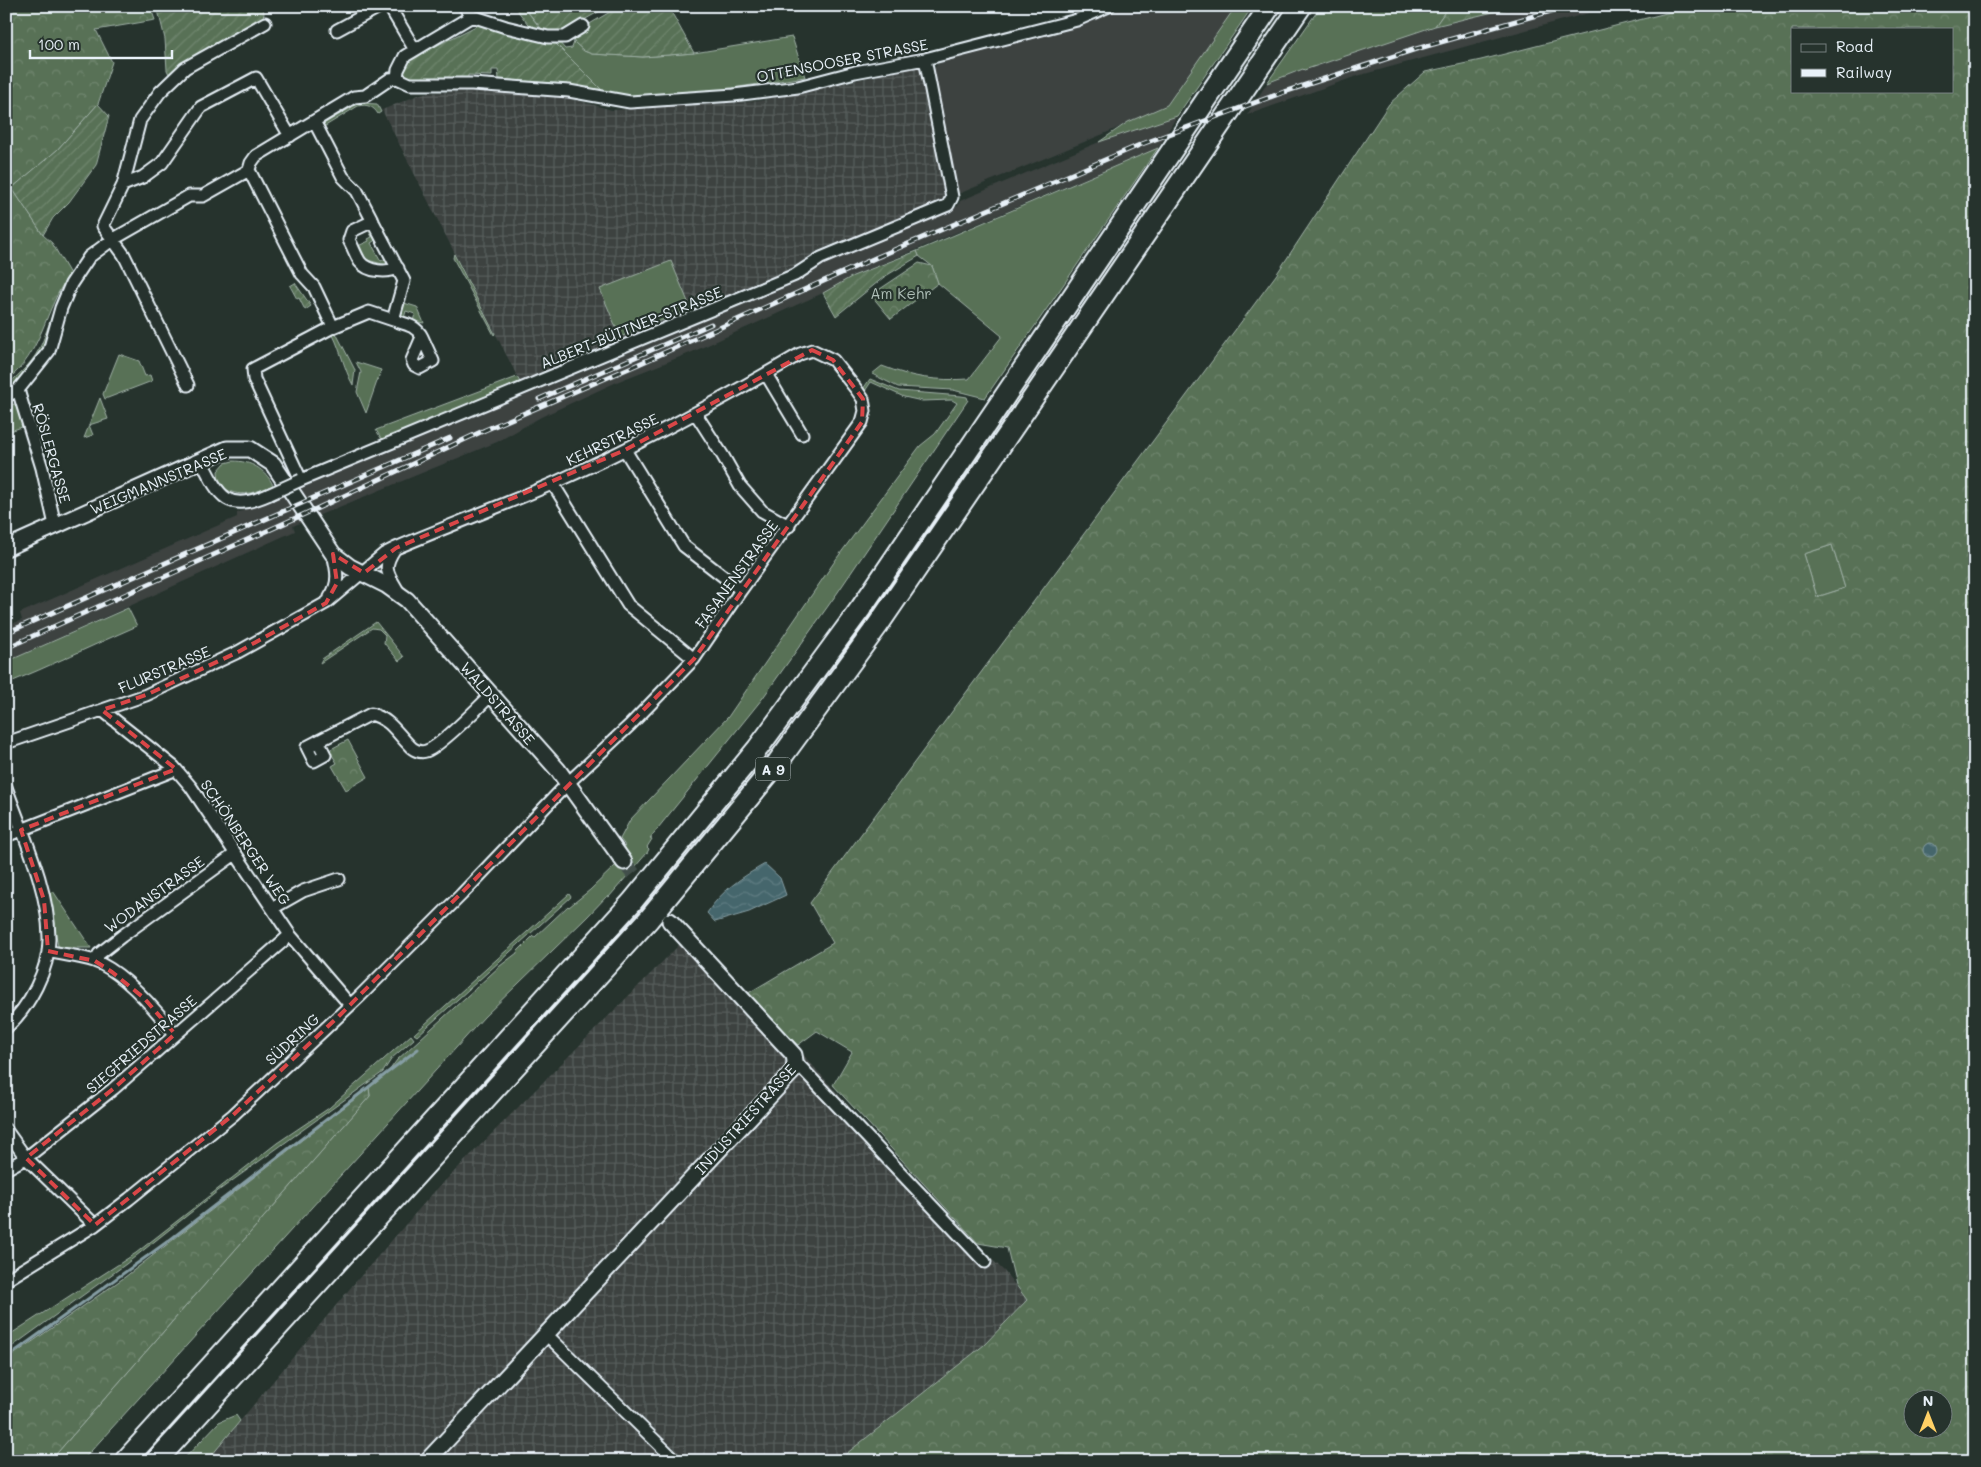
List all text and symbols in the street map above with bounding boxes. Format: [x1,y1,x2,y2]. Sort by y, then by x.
scale bar [30,28,172,60]
legend [1791,28,1954,92]
street label: OTTENSOOSER STRASSE [755,33,930,86]
text: 100 m [38,34,80,54]
text: Road [1836,36,1873,56]
text: Railway [1836,62,1892,82]
street label: ALBERT-BÜTTNER-STRASSE [537,281,725,373]
park label: Am Kehr [870,283,932,303]
street label: RÖSLERGASSE [28,401,76,506]
street label: KEHRSTRASSE [563,408,662,470]
street label: WEIGMANNSTRASSE [87,443,230,519]
street label: FASANENSTRASSE [690,516,782,632]
street label: FLURSTRASSE [115,640,213,697]
street label: WALDSTRASSE [456,657,540,749]
road number: A 9 [756,758,790,781]
street label: SCHÖNBERGER WEG [197,775,295,909]
street label: WODANSTRASSE [100,851,208,937]
street label: SIEGFRIEDSTRASSE [81,990,201,1098]
street label: SÜDRING [261,1009,323,1069]
street label: INDUSTRIESTRASSE [690,1059,800,1178]
north arrow [1904,1390,1954,1440]
text: N [1923,1391,1933,1410]

